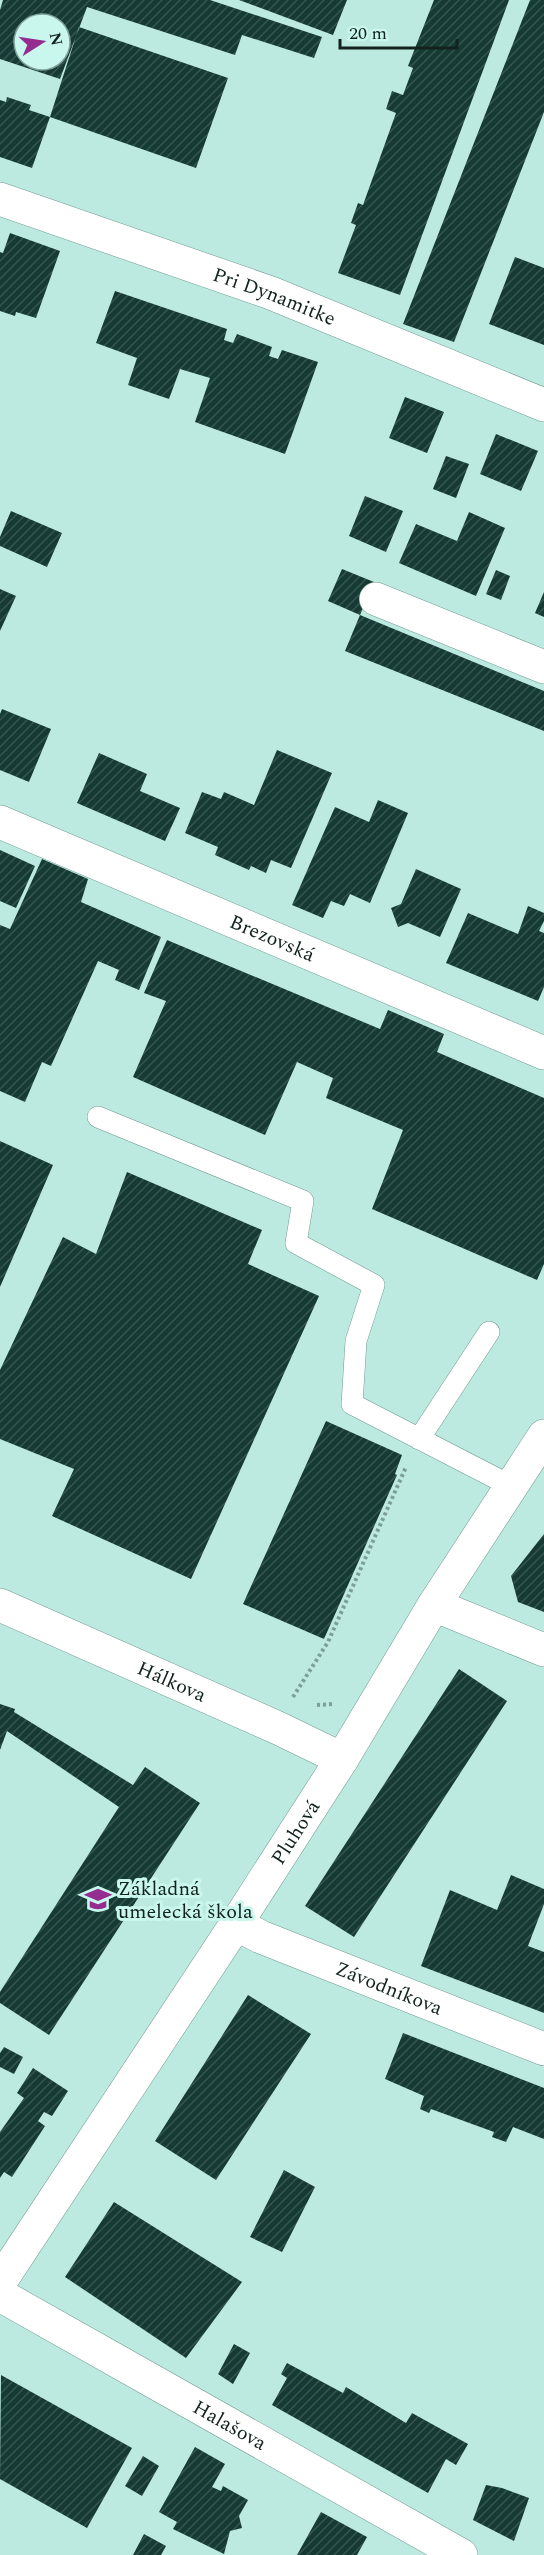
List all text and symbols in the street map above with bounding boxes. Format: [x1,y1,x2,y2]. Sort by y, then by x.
north arrow [12,12,72,72]
scale bar [340,12,457,50]
text: 20 m [349,20,387,47]
text: N [43,30,69,48]
street label: Pri Dynamitke [208,260,340,334]
street label: Brezovská [225,907,320,970]
street label: Hálkova [132,1654,211,1711]
street label: Pluhová [264,1794,328,1871]
place label: Základná umelecká škola [118,1874,253,1927]
school or university icon: Základná umelecká škola [83,1884,113,1914]
street label: Závodníkova [331,1954,447,2024]
street label: Halašova [187,2393,272,2458]

